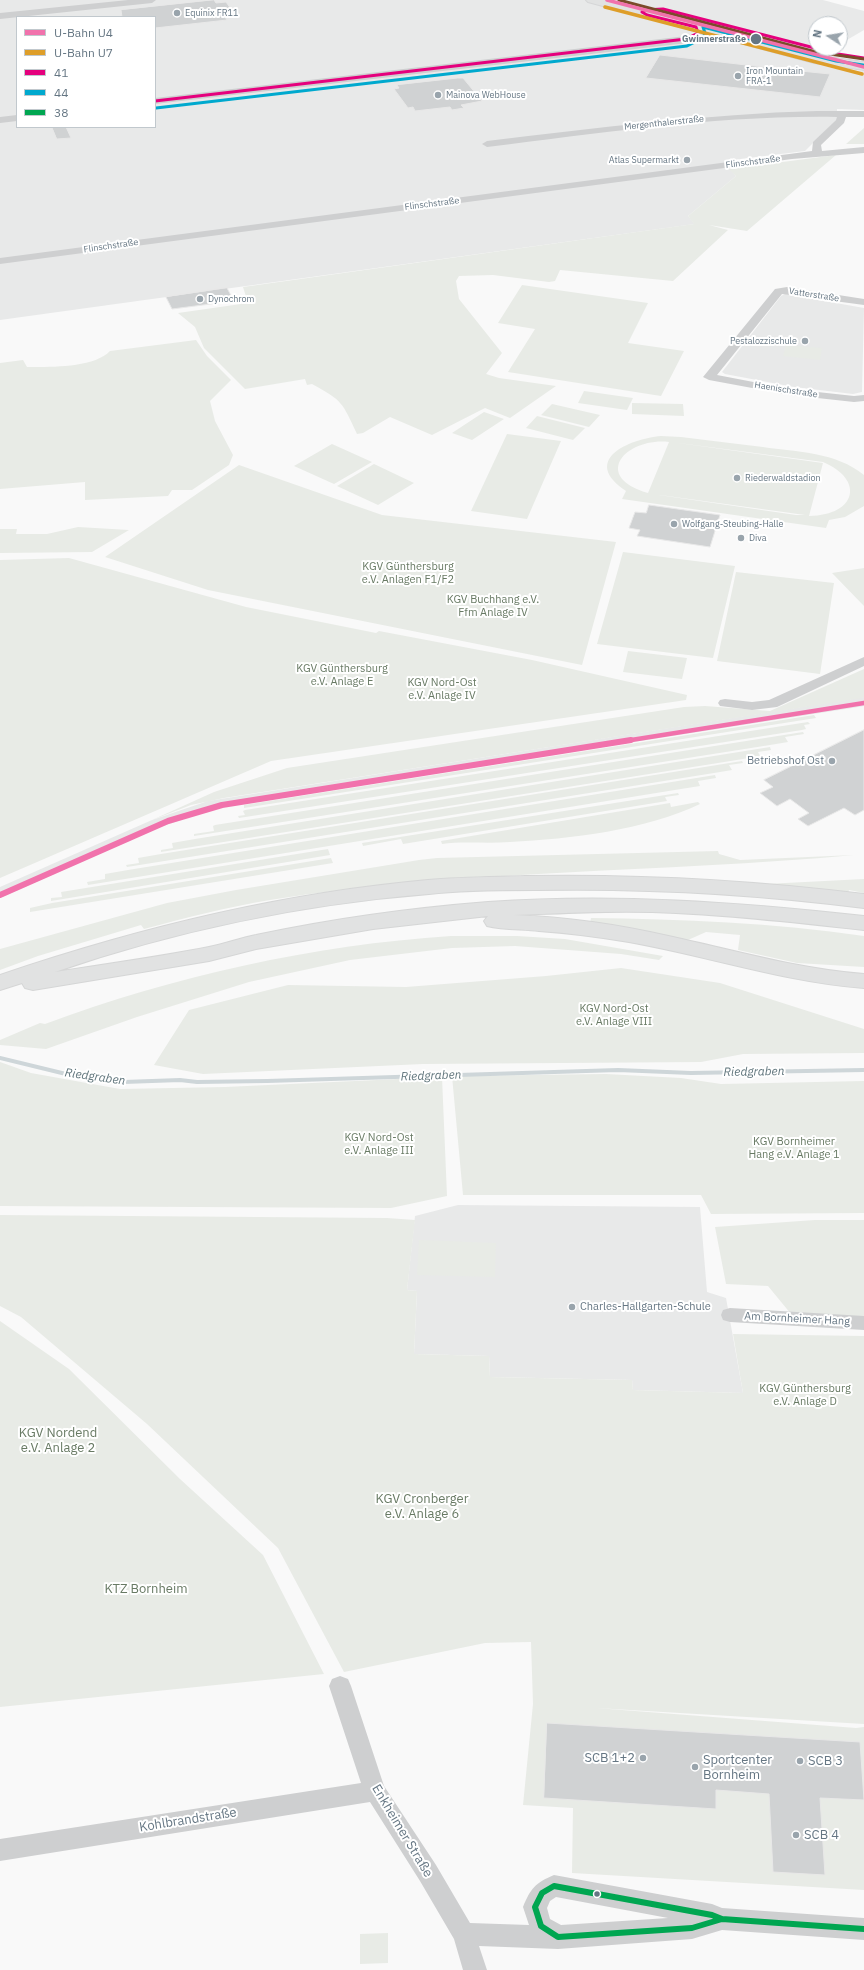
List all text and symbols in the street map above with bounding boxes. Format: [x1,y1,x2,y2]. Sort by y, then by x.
marker: Equinix FR11 [172,8,182,18]
place label: Equinix FR11 [185,8,238,18]
legend [16,16,156,128]
north arrow [808,16,848,56]
text: U-Bahn U4 [54,25,113,40]
text: N [810,28,825,39]
marker: Gwinnerstraße [749,32,763,46]
place label: Gwinnerstraße [682,34,746,44]
text: U-Bahn U7 [54,45,113,60]
text: 41 [54,65,68,80]
place label: Iron Mountain FRA-1 [746,66,803,87]
marker: Iron Mountain FRA-1 [733,71,743,81]
text: 44 [54,85,68,100]
marker: Mainova WebHouse [433,90,443,100]
place label: Mainova WebHouse [446,90,526,100]
text: 38 [54,105,68,120]
street label: Mergenthalerstraße [624,113,704,133]
street label: Flinschstraße [725,153,781,171]
place label: Atlas Supermarkt [609,155,679,165]
marker: Atlas Supermarkt [682,155,692,165]
street label: Flinschstraße [404,195,460,213]
street label: Flinschstraße [83,237,139,255]
street label: Vatterstraße [788,286,840,304]
marker: Dynochrom [195,294,205,304]
place label: Dynochrom [208,294,254,304]
place label: Pestalozzischule [730,336,797,346]
marker: Pestalozzischule [800,336,810,346]
street label: Haenischstraße [754,380,818,400]
marker: Riederwaldstadion [732,473,742,483]
place label: Riederwaldstadion [745,473,821,483]
marker: Wolfgang-Steubing-Halle [669,519,679,529]
place label: Wolfgang-Steubing-Halle [682,519,783,529]
marker: Diva [736,533,746,543]
place label: Diva [749,533,766,543]
park label: KGV Günthersburg e.V. Anlagen F1/F2 [362,560,454,586]
park label: KGV Buchhang e.V. Ffm Anlage IV [447,593,539,619]
park label: KGV Günthersburg e.V. Anlage E [296,662,388,688]
park label: KGV Nord-Ost e.V. Anlage IV [407,676,477,702]
place label: Betriebshof Ost [747,754,824,768]
marker: Betriebshof Ost [827,756,837,766]
park label: KGV Nord-Ost e.V. Anlage VIII [576,1002,652,1028]
water label: Riedgraben [723,1064,785,1080]
water label: Riedgraben [64,1066,126,1088]
water label: Riedgraben [400,1068,462,1084]
park label: KGV Nord-Ost e.V. Anlage III [344,1131,414,1157]
park label: KGV Bornheimer Hang e.V. Anlage 1 [748,1135,840,1161]
place label: Charles-Hallgarten-Schule [580,1300,711,1314]
marker: Charles-Hallgarten-Schule [567,1302,577,1312]
street label: Am Bornheimer Hang [744,1310,850,1328]
park label: KGV Günthersburg e.V. Anlage D [759,1382,851,1408]
park label: KGV Nordend e.V. Anlage 2 [19,1425,97,1456]
park label: KGV Cronberger e.V. Anlage 6 [375,1491,469,1522]
park label: KTZ Bornheim [104,1581,188,1597]
place label: SCB 1+2 [584,1750,635,1766]
place label: Sportcenter Bornheim [703,1752,772,1783]
marker: SCB 1+2 [638,1753,648,1763]
place label: SCB 3 [808,1753,843,1769]
marker: SCB 3 [795,1756,805,1766]
marker: Sportcenter Bornheim [690,1762,700,1772]
street label: Enkheimer Straße [368,1782,436,1880]
street label: Kohlbrandstraße [138,1805,238,1835]
place label: SCB 4 [804,1827,839,1843]
marker: SCB 4 [791,1830,801,1840]
unlabelled marker [592,1889,602,1899]

